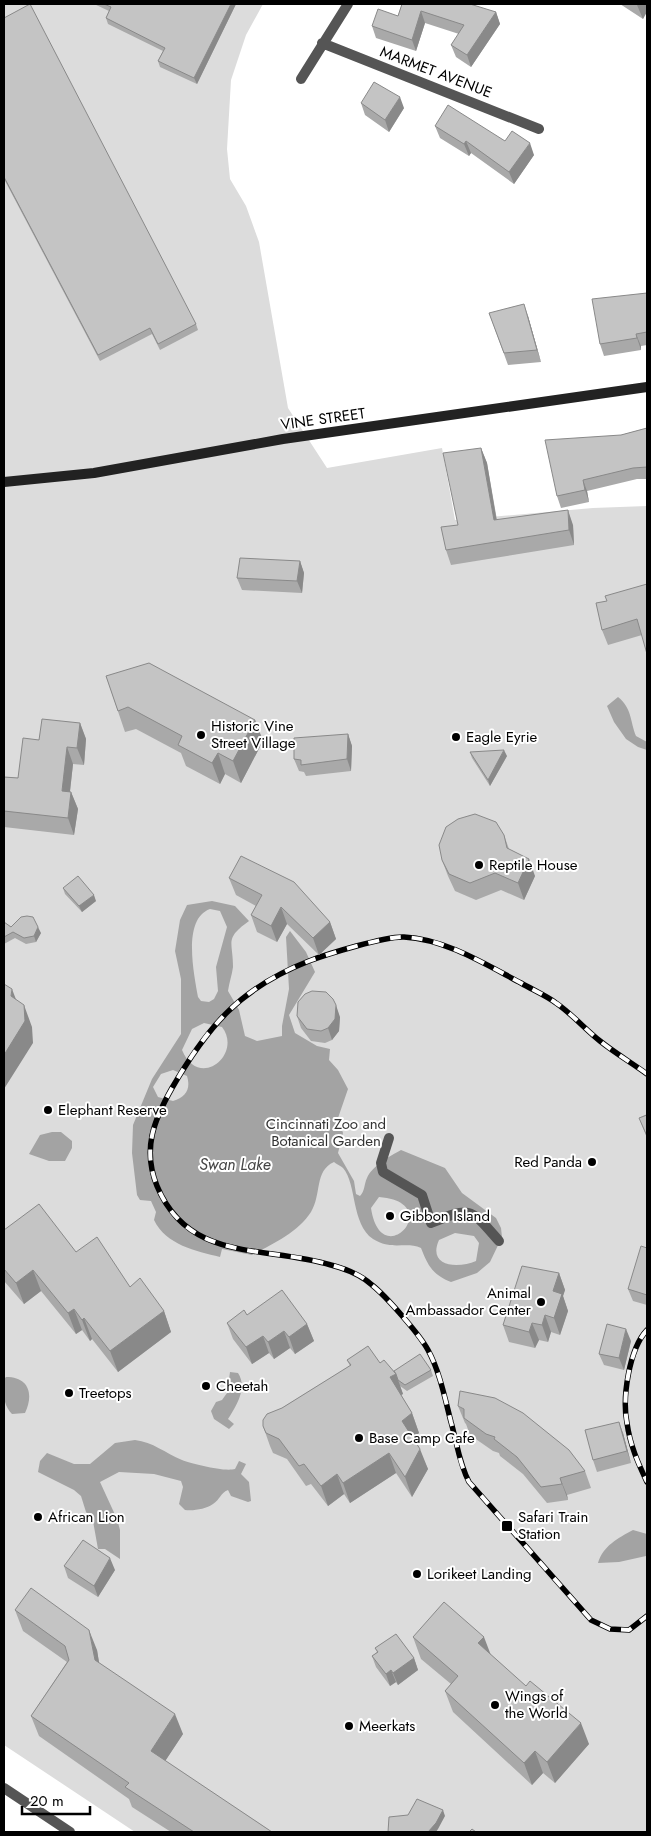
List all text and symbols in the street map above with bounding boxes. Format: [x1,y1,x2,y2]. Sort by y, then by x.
street label: MARMET AVENUE [377,41,495,103]
street label: VINE STREET [279,402,367,436]
place label: Historic Vine Street Village [211,715,296,754]
place label: Eagle Eyrie [466,726,538,748]
marker: Historic Vine Street Village [195,729,207,741]
marker: Eagle Eyrie [450,731,462,743]
place label: Reptile House [489,854,578,876]
marker: Reptile House [473,859,485,871]
place label: Elephant Reserve [58,1099,167,1121]
marker: Elephant Reserve [42,1104,54,1116]
park label: Cincinnati Zoo and Botanical Garden [266,1113,386,1152]
place label: Red Panda [514,1151,582,1173]
water label: Swan Lake [199,1153,271,1176]
marker: Red Panda [586,1156,598,1168]
place label: Gibbon Island [400,1205,490,1227]
marker: Gibbon Island [384,1210,396,1222]
place label: Animal Ambassador Center [406,1282,532,1321]
marker: Animal Ambassador Center [535,1296,547,1308]
place label: Cheetah [216,1375,268,1397]
marker: Cheetah [200,1380,212,1392]
place label: Treetops [79,1382,132,1404]
marker: Treetops [63,1387,75,1399]
place label: Base Camp Cafe [369,1427,475,1449]
marker: Base Camp Cafe [353,1432,365,1444]
place label: African Lion [48,1506,125,1528]
place label: Safari Train Station [518,1506,588,1545]
marker: African Lion [32,1511,44,1523]
marker: Safari Train Station [500,1519,514,1533]
place label: Lorikeet Landing [427,1563,532,1585]
marker: Lorikeet Landing [411,1568,423,1580]
place label: Wings of the World [505,1685,568,1724]
marker: Wings of the World [489,1699,501,1711]
place label: Meerkats [359,1715,415,1737]
marker: Meerkats [343,1720,355,1732]
scale bar [22,1784,90,1816]
text: 20 m [30,1790,64,1812]

